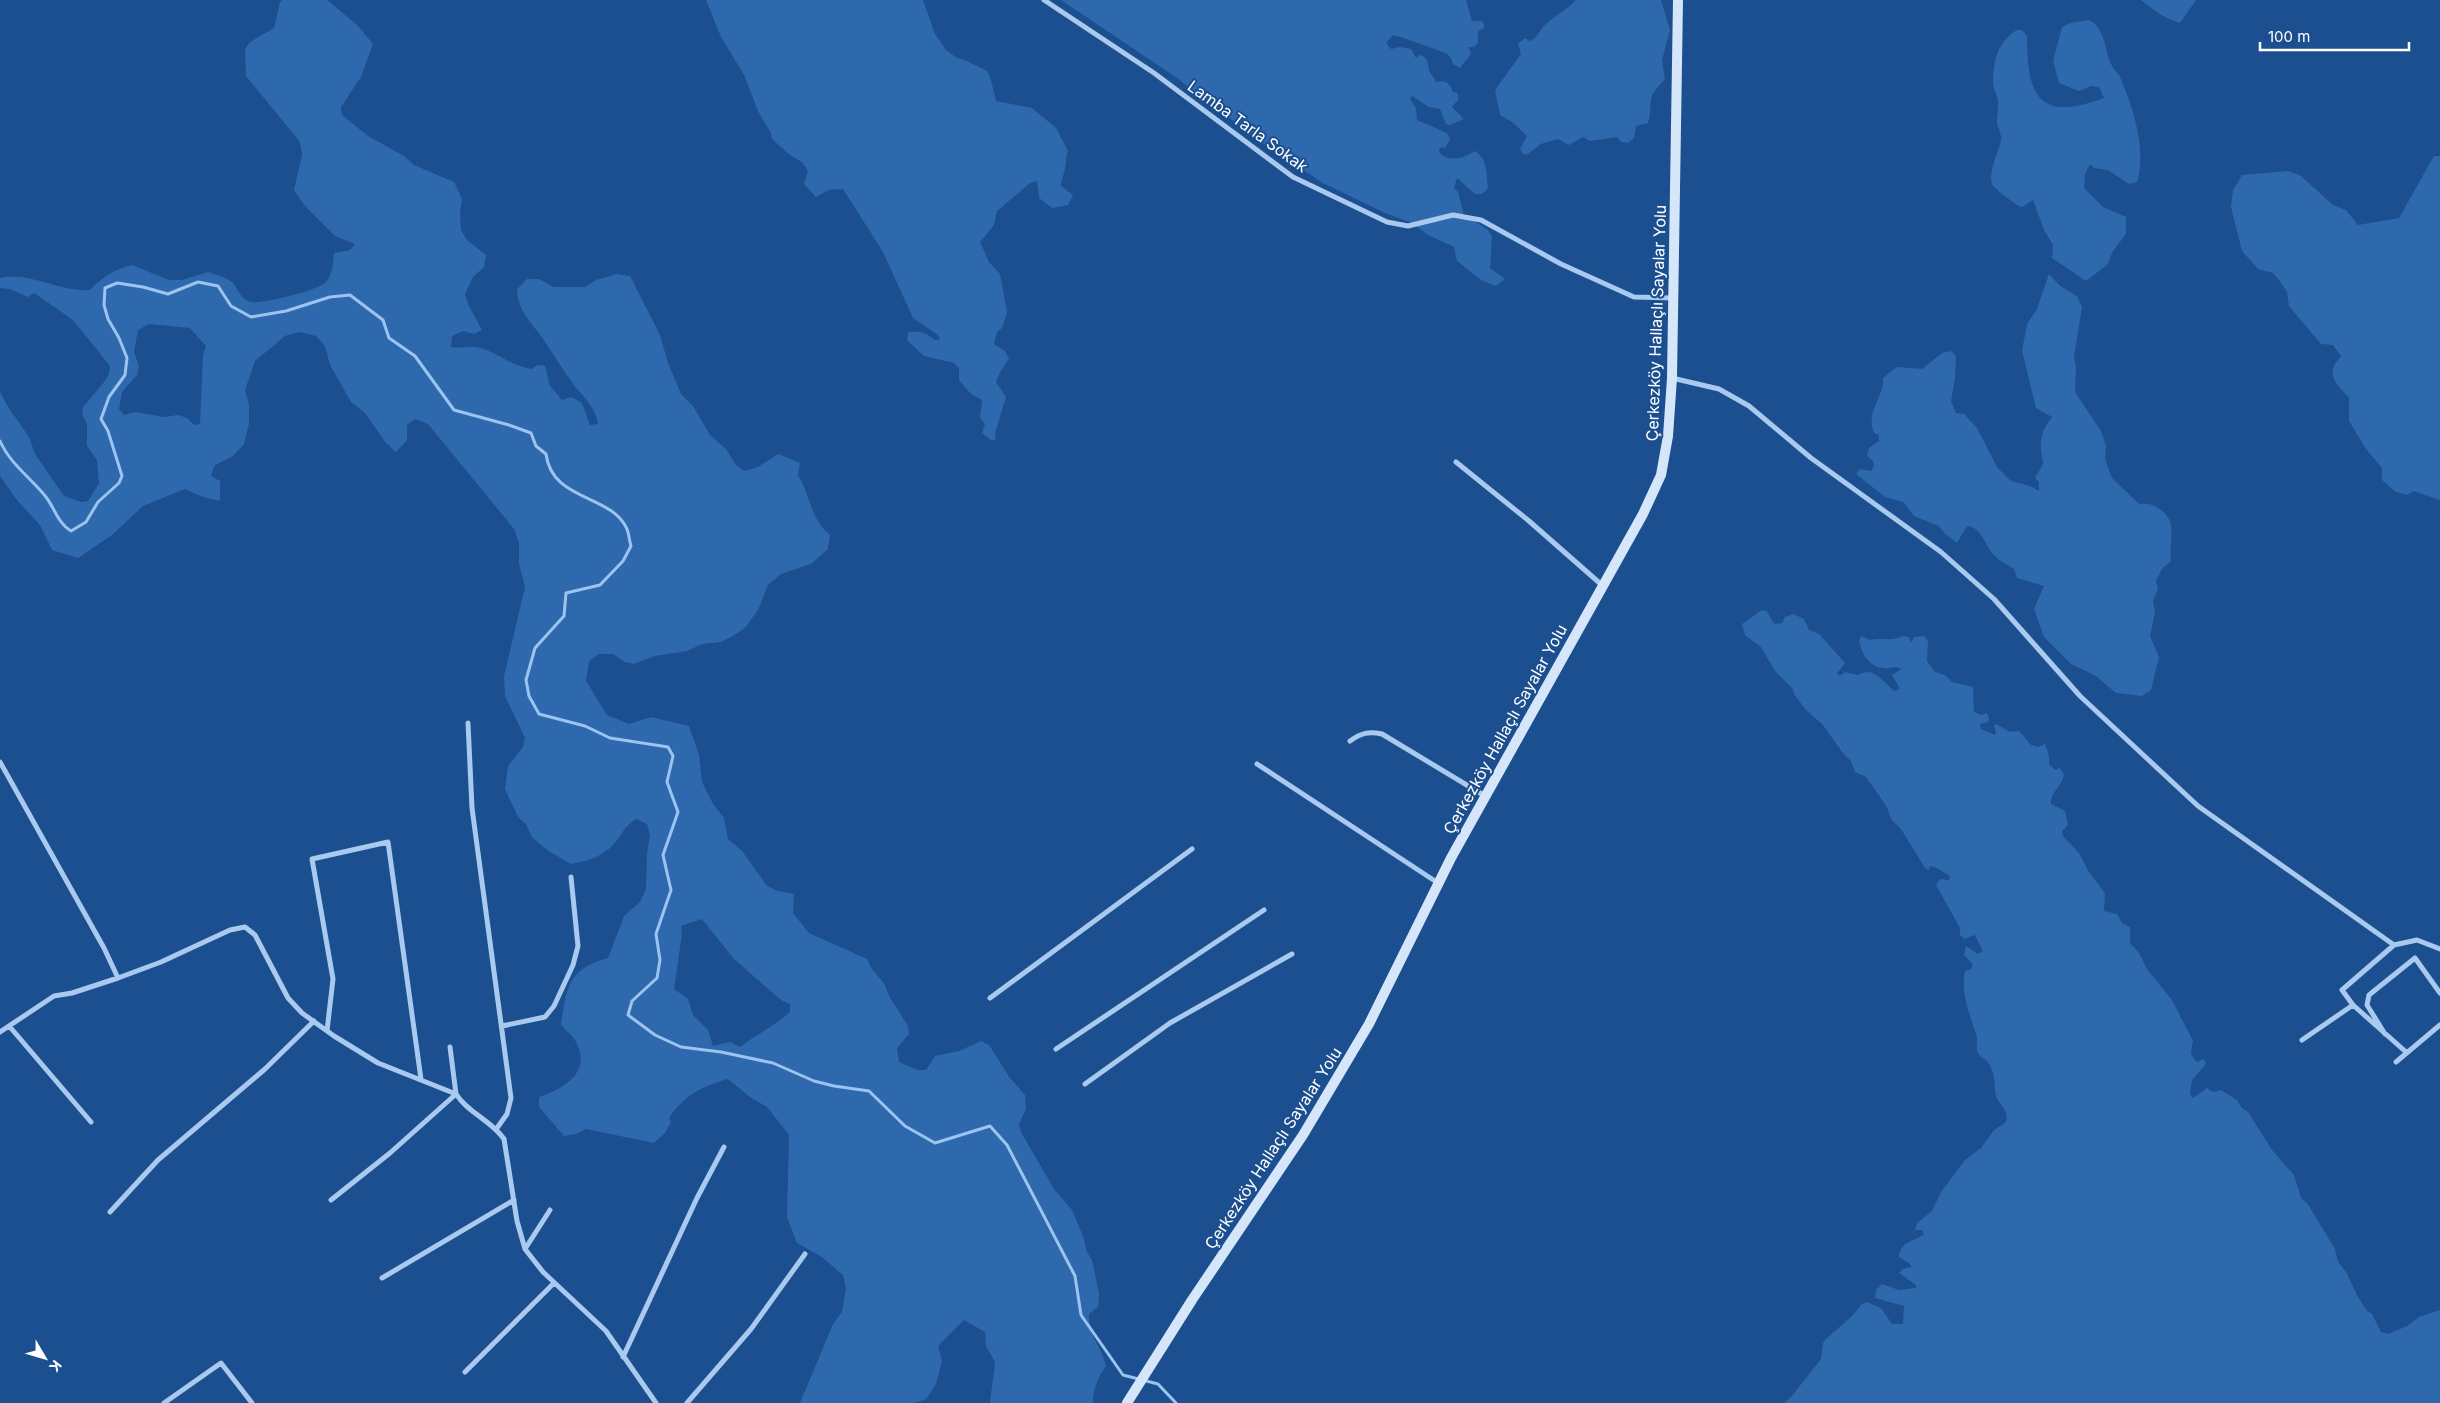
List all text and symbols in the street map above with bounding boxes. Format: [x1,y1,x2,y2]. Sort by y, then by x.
scale bar [2260,20,2409,52]
text: 100 m [2268,27,2310,46]
street label: Lamba Tarla Sokak [1184,76,1312,176]
street label: Çerkezköy Hallaçlı Sayalar Yolu [1642,204,1670,442]
street label: Çerkezköy Hallaçlı Sayalar Yolu [1439,621,1571,837]
street label: Çerkezköy Hallaçlı Sayalar Yolu [1200,1043,1346,1253]
north arrow [20,1333,70,1383]
text: K [46,1357,65,1376]

